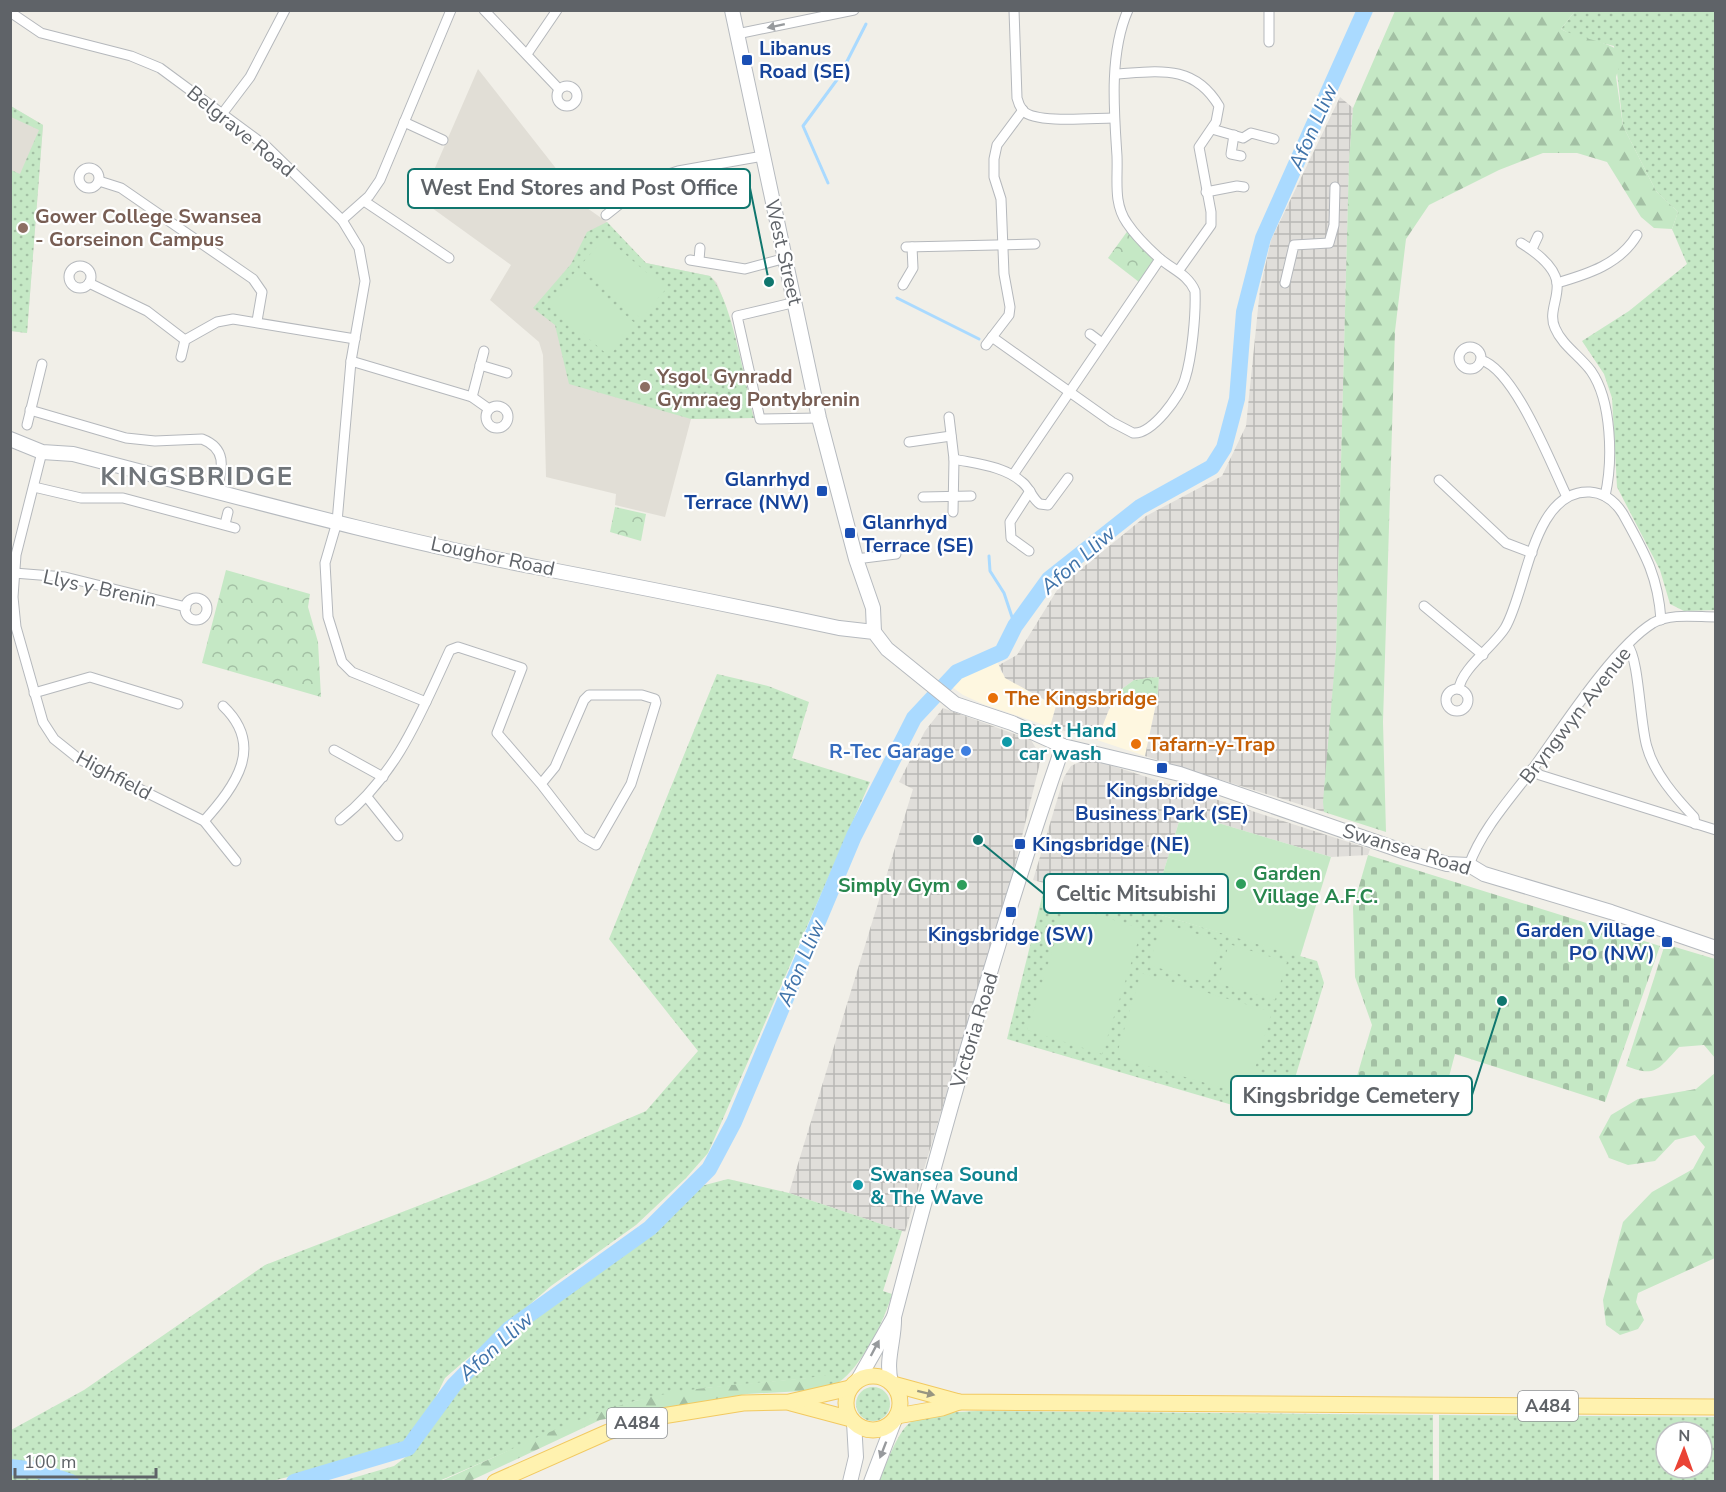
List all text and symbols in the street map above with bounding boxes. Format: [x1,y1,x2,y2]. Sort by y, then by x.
one-way arrow [767,22,785,32]
place label: Libanus Road (SE) [759,35,851,85]
marker: Libanus Road (SE) [740,53,754,67]
street label: Belgrave Road [181,79,300,183]
water label: Afon Lliw [1281,79,1344,175]
callout: West End Stores and Post Office [408,169,750,208]
text: West End Stores and Post Office [420,174,738,202]
street label: West Street [758,197,809,309]
place label: Gower College Swansea - Gorseinon Campus [35,203,262,253]
marker: Gower College Swansea - Gorseinon Campus [16,221,30,235]
place label: Ysgol Gynradd Gymraeg Pontybrenin [656,363,860,413]
marker: Ysgol Gynradd Gymraeg Pontybrenin [638,380,652,394]
district label: KINGSBRIDGE [100,459,294,494]
place label: Glanrhyd Terrace (NW) [684,466,810,516]
marker: Glanrhyd Terrace (NW) [815,484,829,498]
place label: Glanrhyd Terrace (SE) [862,509,975,559]
water label: Afon Lliw [1034,519,1122,601]
marker: Glanrhyd Terrace (SE) [843,526,857,540]
street label: Loughor Road [428,530,557,583]
street label: Llys y Brenin [41,563,159,614]
street label: Bryngwyn Avenue [1513,641,1637,789]
place label: The Kingsbridge [1005,685,1157,712]
marker: The Kingsbridge [986,691,1000,705]
place label: Best Hand car wash [1019,717,1116,767]
place label: Tafarn-y-Trap [1148,731,1275,758]
marker: Best Hand car wash [1000,735,1014,749]
marker: Tafarn-y-Trap [1129,737,1143,751]
place label: R-Tec Garage [829,738,954,765]
street label: Highfield [71,744,156,807]
marker: R-Tec Garage [959,744,973,758]
marker: Kingsbridge Business Park (SE) [1155,761,1169,775]
place label: Kingsbridge Business Park (SE) [1075,777,1249,827]
street label: Swansea Road [1339,817,1475,882]
place label: Kingsbridge (NE) [1032,831,1191,858]
marker: Kingsbridge (NE) [1013,837,1027,851]
place label: Garden Village A.F.C. [1252,860,1378,910]
place label: Simply Gym [838,872,950,899]
callout: Celtic Mitsubishi [1044,874,1228,913]
marker: Garden Village A.F.C. [1234,877,1248,891]
marker: Simply Gym [955,878,969,892]
text: Celtic Mitsubishi [1056,880,1216,908]
marker: Kingsbridge (SW) [1004,905,1018,919]
water label: Afon Lliw [770,915,832,1011]
place label: Garden Village PO (NW) [1516,917,1655,967]
place label: Kingsbridge (SW) [928,921,1094,948]
marker: Garden Village PO (NW) [1660,935,1674,949]
street label: Victoria Road [944,969,1005,1092]
callout: Kingsbridge Cemetery [1231,1076,1472,1115]
text: Kingsbridge Cemetery [1243,1082,1460,1110]
place label: Swansea Sound & The Wave [870,1161,1018,1211]
marker: Swansea Sound & The Wave [851,1178,865,1192]
water label: Afon Lliw [452,1305,539,1388]
one-way arrow [870,1339,880,1356]
one-way arrow [917,1389,935,1398]
road number: A484 [1518,1391,1578,1421]
road number: A484 [607,1408,667,1438]
north arrow [1654,1420,1714,1480]
text: N [1678,1425,1690,1447]
scale bar [15,1441,156,1479]
one-way arrow [878,1441,887,1459]
text: 100 m [24,1450,76,1474]

